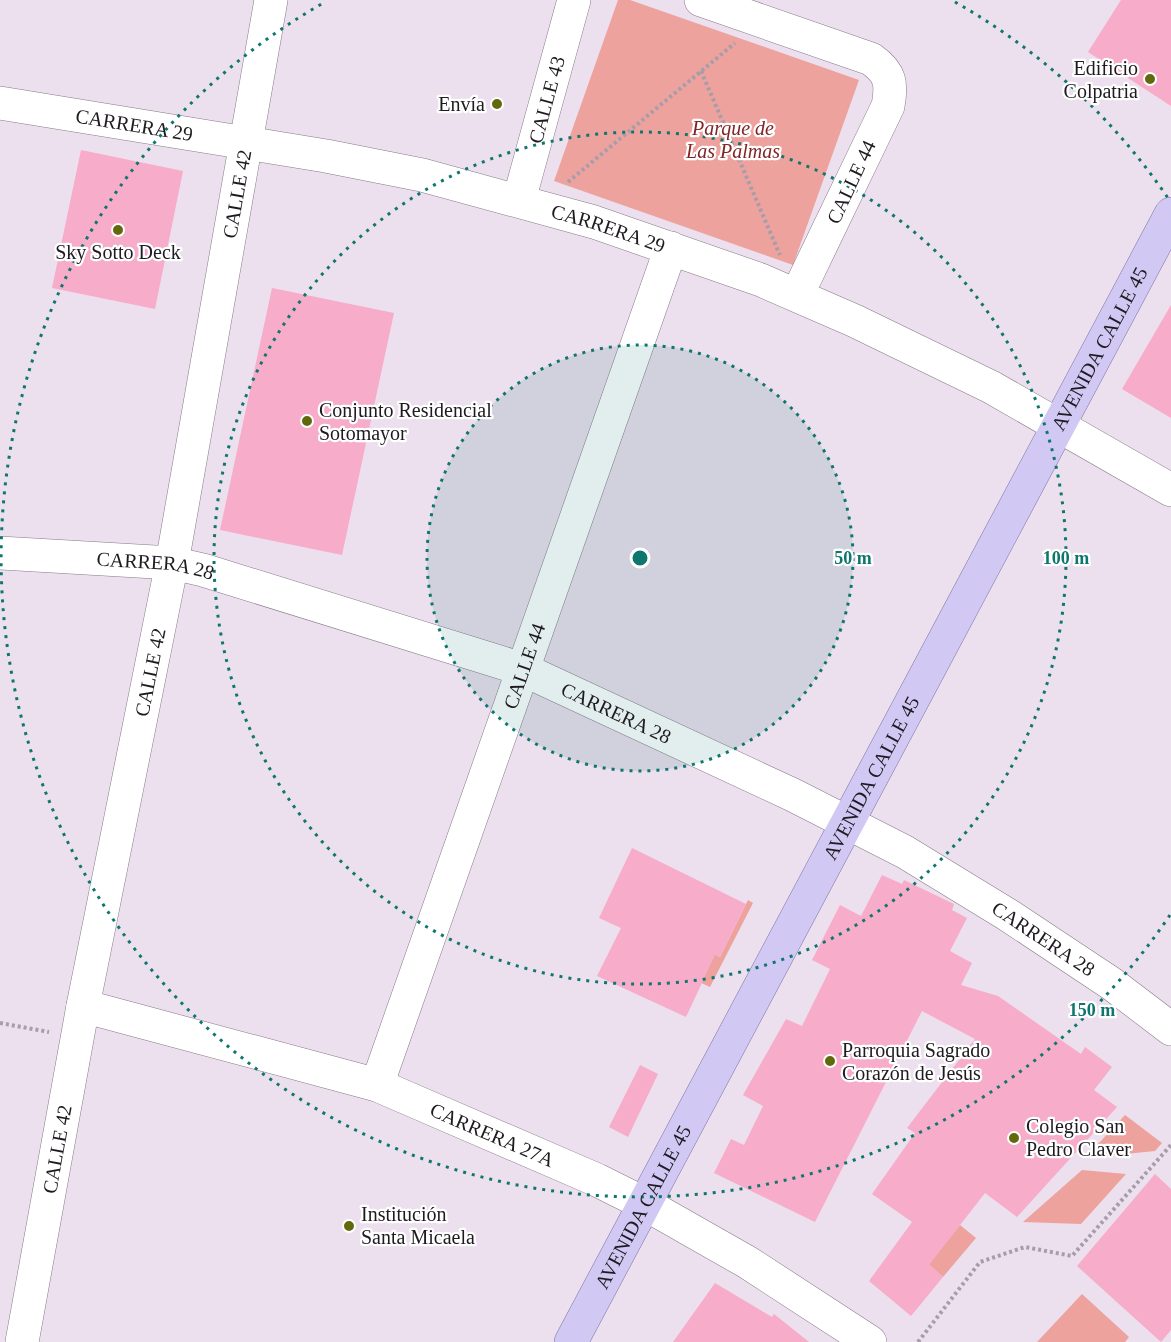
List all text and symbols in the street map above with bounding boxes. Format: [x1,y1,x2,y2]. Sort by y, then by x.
street label: CALLE 43 [524,54,569,146]
place label: Edificio Colpatria [1064,57,1138,103]
marker: Edificio Colpatria [1143,72,1157,86]
place label: Envía [438,93,485,115]
marker: Envía [490,97,504,111]
street label: CARRERA 29 [74,104,194,145]
park label: Parque de Las Palmas [685,117,780,162]
street label: CALLE 44 [822,137,880,227]
street label: CALLE 42 [218,148,255,240]
street label: CARRERA 29 [549,200,668,257]
marker: Sky Sotto Deck [111,223,125,237]
place label: Sky Sotto Deck [55,241,181,264]
street label: AVENIDA CALLE 45 [1047,263,1152,434]
place label: Conjunto Residencial Sotomayor [319,399,492,445]
marker: Conjunto Residencial Sotomayor [300,414,314,428]
street label: CARRERA 28 [96,548,217,584]
centre of rings [630,548,650,568]
text: 50 m [834,548,872,568]
text: 100 m [1043,548,1089,568]
street label: CALLE 44 [499,620,549,712]
street label: CALLE 42 [130,626,170,718]
street label: CARRERA 28 [558,678,675,748]
street label: AVENIDA CALLE 45 [819,692,924,863]
street label: CARRERA 28 [988,897,1099,980]
text: 150 m [1069,1000,1115,1020]
place label: Parroquia Sagrado Corazón de Jesús [842,1039,990,1084]
marker: Parroquia Sagrado Corazón de Jesús [823,1054,837,1068]
street label: CARRERA 27A [427,1098,558,1171]
street label: CALLE 42 [38,1103,76,1195]
place label: Colegio San Pedro Claver [1026,1115,1131,1160]
street label: AVENIDA CALLE 45 [590,1121,695,1292]
marker: Colegio San Pedro Claver [1007,1131,1021,1145]
place label: Institución Santa Micaela [361,1203,475,1248]
marker: Institución Santa Micaela [342,1219,356,1233]

